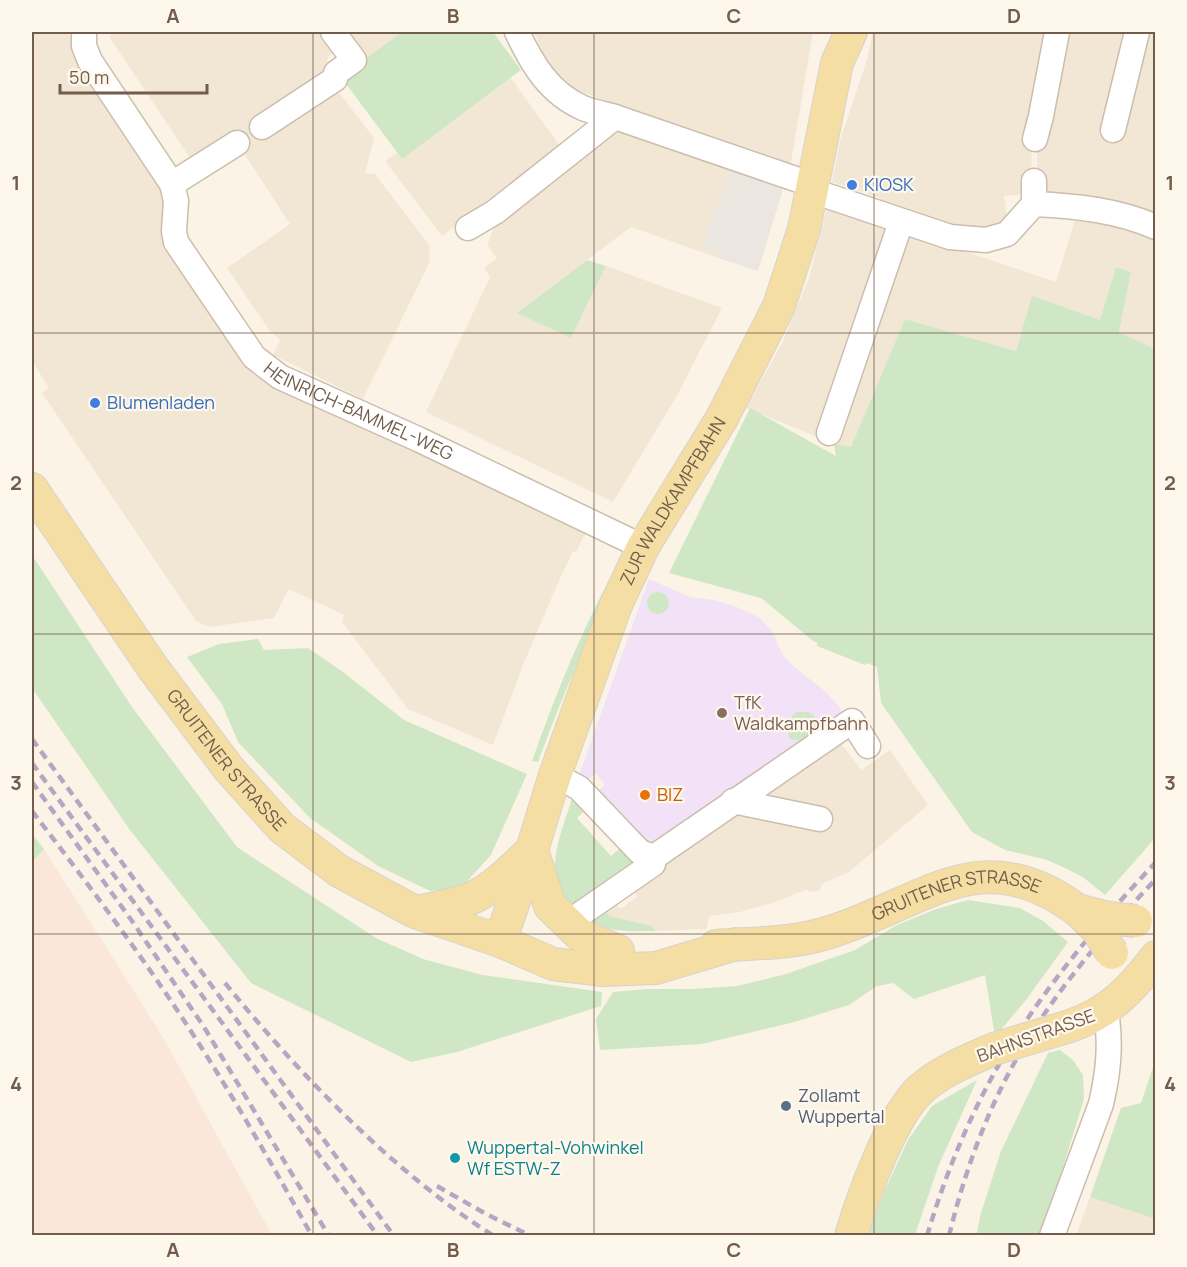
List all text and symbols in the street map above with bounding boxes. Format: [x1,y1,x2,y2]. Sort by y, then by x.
text: A [166,2,180,29]
text: B [447,2,460,29]
text: C [727,2,741,29]
text: D [1007,2,1021,29]
scale bar [60,57,207,95]
text: 50 m [69,65,109,89]
text: 1 [12,169,20,196]
text: 1 [1166,169,1174,196]
place label: KIOSK [864,172,914,196]
marker: KIOSK [845,178,859,192]
street label: HEINRICH-BAMMEL-WEG [259,356,458,465]
place label: Blumenladen [107,390,215,414]
marker: Blumenladen [88,396,102,410]
street label: ZUR WALDKAMPFBAHN [614,412,731,589]
text: 2 [10,469,22,496]
text: 2 [1164,469,1176,496]
street label: GRUITENER STRASSE [162,684,292,836]
place label: TfK Waldkampfbahn [734,690,869,735]
marker: TfK Waldkampfbahn [715,706,729,720]
text: 3 [10,769,22,796]
text: 3 [1164,769,1176,796]
place label: BIZ [657,782,683,806]
marker: BIZ [638,788,652,802]
street label: GRUITENER STRASSE [868,864,1045,926]
street label: BAHNSTRASSE [973,1003,1098,1068]
text: 4 [10,1070,22,1097]
text: 4 [1164,1070,1176,1097]
place label: Zollamt Wuppertal [798,1083,885,1128]
marker: Zollamt Wuppertal [779,1099,793,1113]
place label: Wuppertal-Vohwinkel Wf ESTW-Z [467,1135,644,1180]
marker: Wuppertal-Vohwinkel Wf ESTW-Z [448,1151,462,1165]
text: A [166,1236,180,1263]
text: B [447,1236,460,1263]
text: C [727,1236,741,1263]
text: D [1007,1236,1021,1263]

